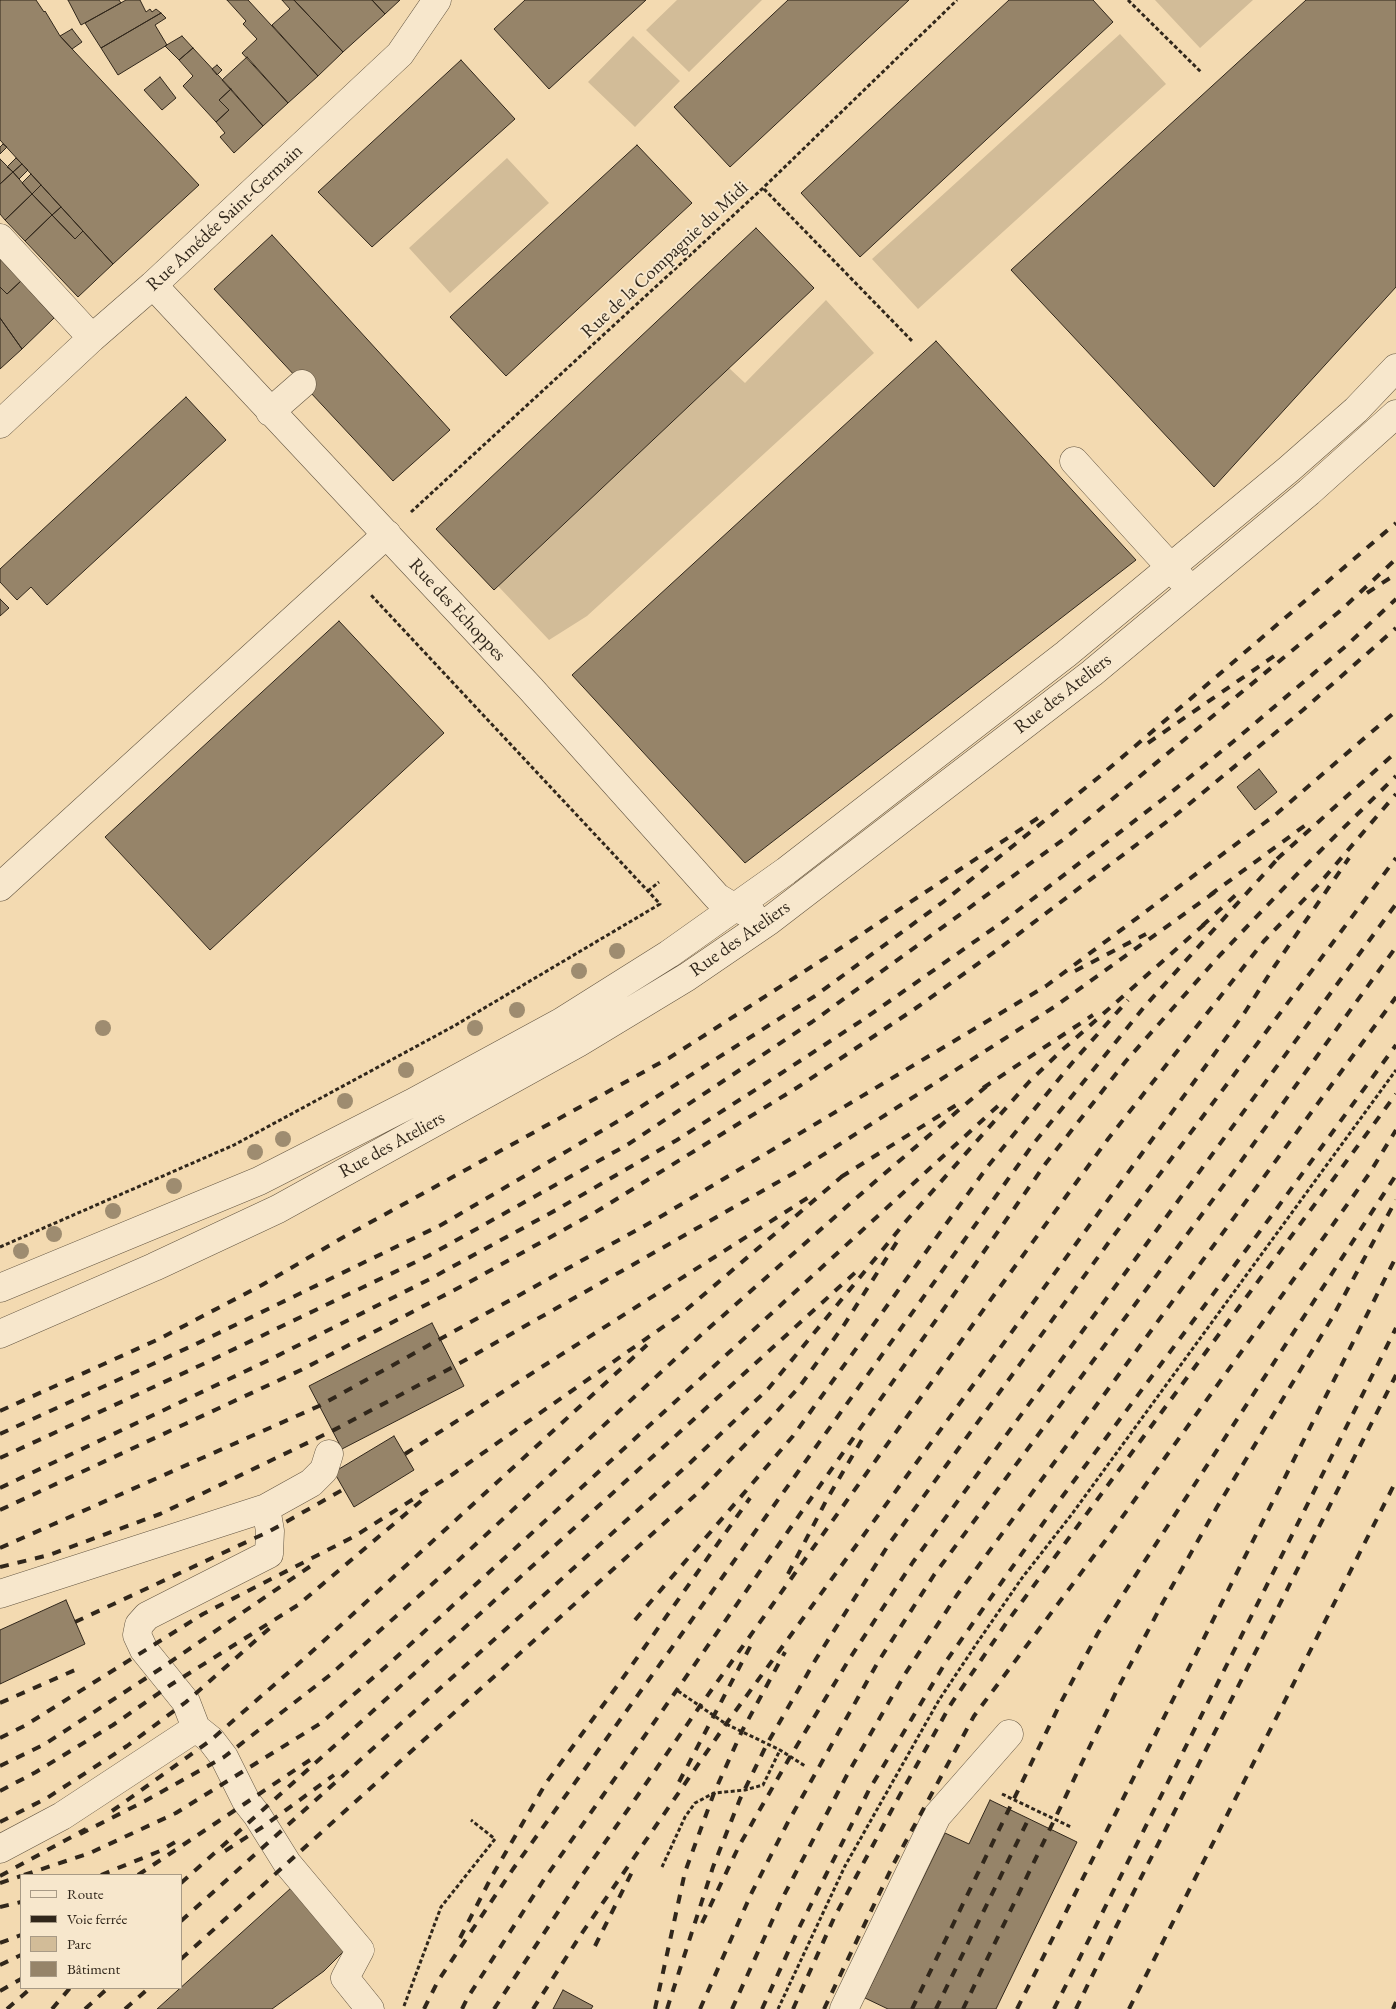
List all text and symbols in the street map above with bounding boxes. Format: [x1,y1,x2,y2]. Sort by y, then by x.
street label: Rue Amédée Saint-Germain [142,140,308,296]
street label: Rue de la Compagnie du Midi [577,177,753,343]
street label: Rue des Echoppes [404,554,510,666]
street label: Rue des Ateliers [1010,649,1116,739]
street label: Rue des Ateliers [685,896,795,982]
street label: Rue des Ateliers [335,1107,449,1183]
legend [20,1874,182,1989]
text: Route [67,1884,104,1903]
text: Voie ferrée [67,1909,127,1928]
text: Parc [67,1934,92,1953]
text: Bâtiment [67,1959,120,1978]

